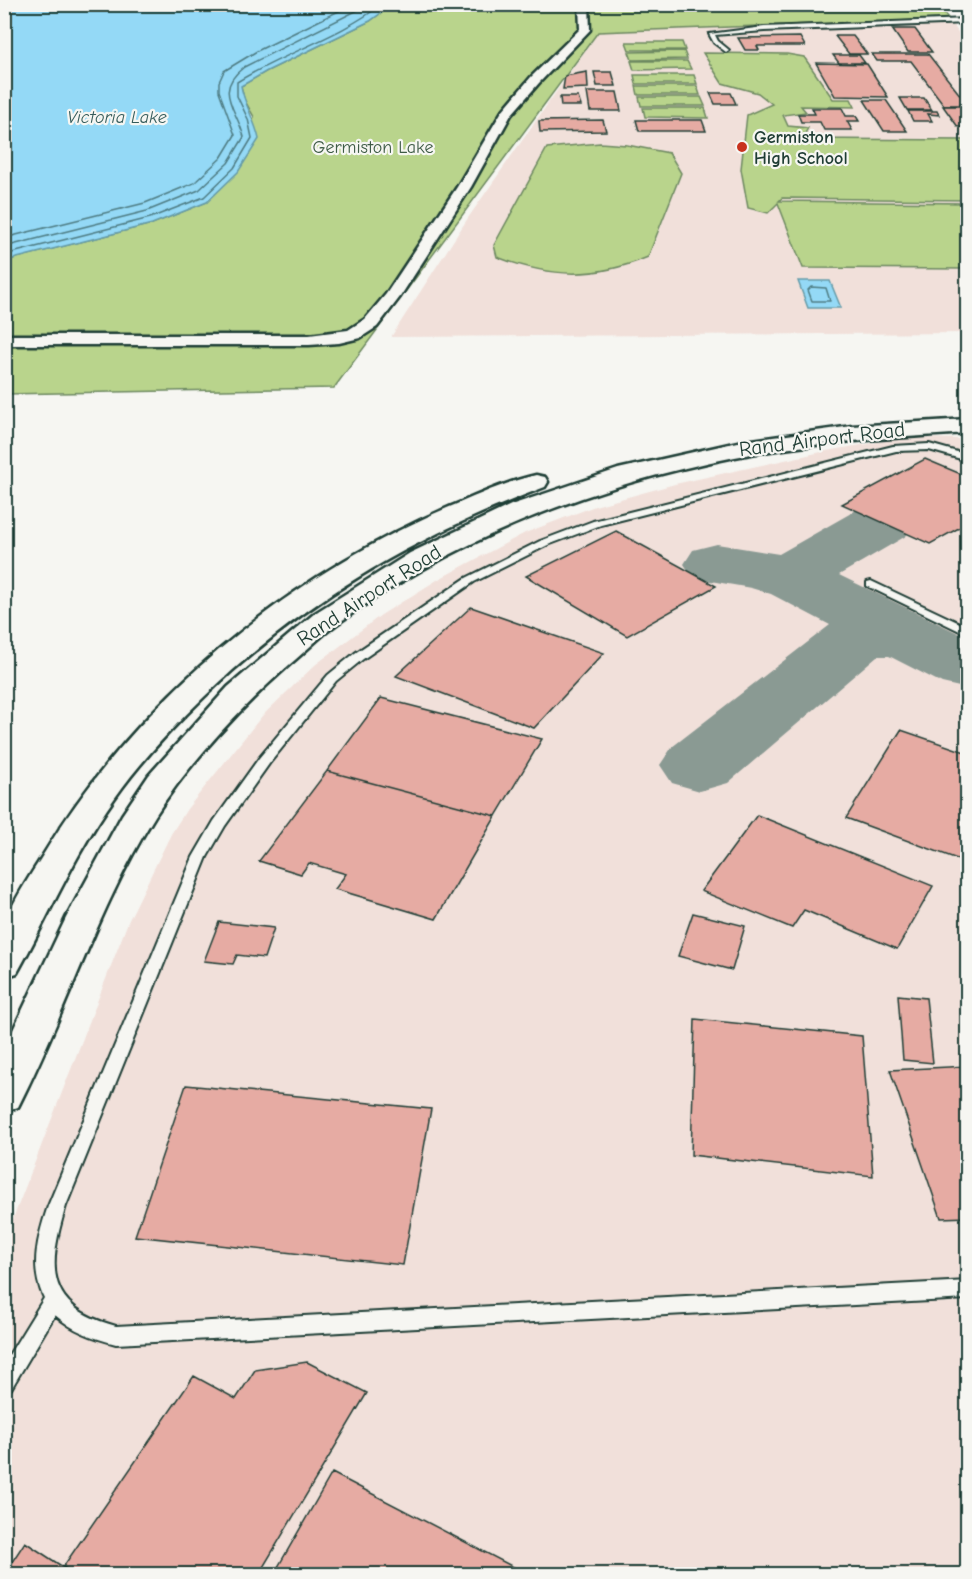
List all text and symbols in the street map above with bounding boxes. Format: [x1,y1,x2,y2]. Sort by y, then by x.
water label: Victoria Lake [67,107,167,128]
place label: Germiston High School [754,127,848,169]
park label: Germiston Lake [313,137,433,158]
marker: Germiston High School [735,140,749,154]
street label: Rand Airport Road [738,417,906,461]
street label: Rand Airport Road [292,539,446,651]

